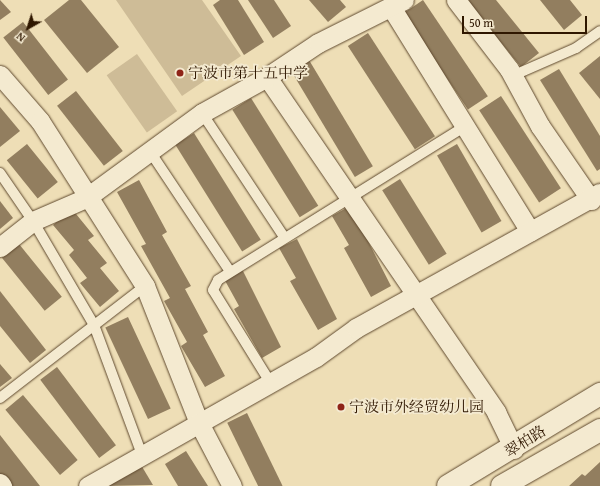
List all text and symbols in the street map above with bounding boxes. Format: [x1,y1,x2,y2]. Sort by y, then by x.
north arrow [8,8,48,48]
scale bar [464,8,589,34]
text: 50 m [469,14,493,31]
text: N [13,29,28,46]
place label: 宁波市第十五中学 [188,64,308,82]
marker: 宁波市第十五中学 [175,68,185,78]
place label: 宁波市外经贸幼儿园 [349,398,484,416]
marker: 宁波市外经贸幼儿园 [336,402,346,412]
street label: 翠柏路 [501,421,549,461]

